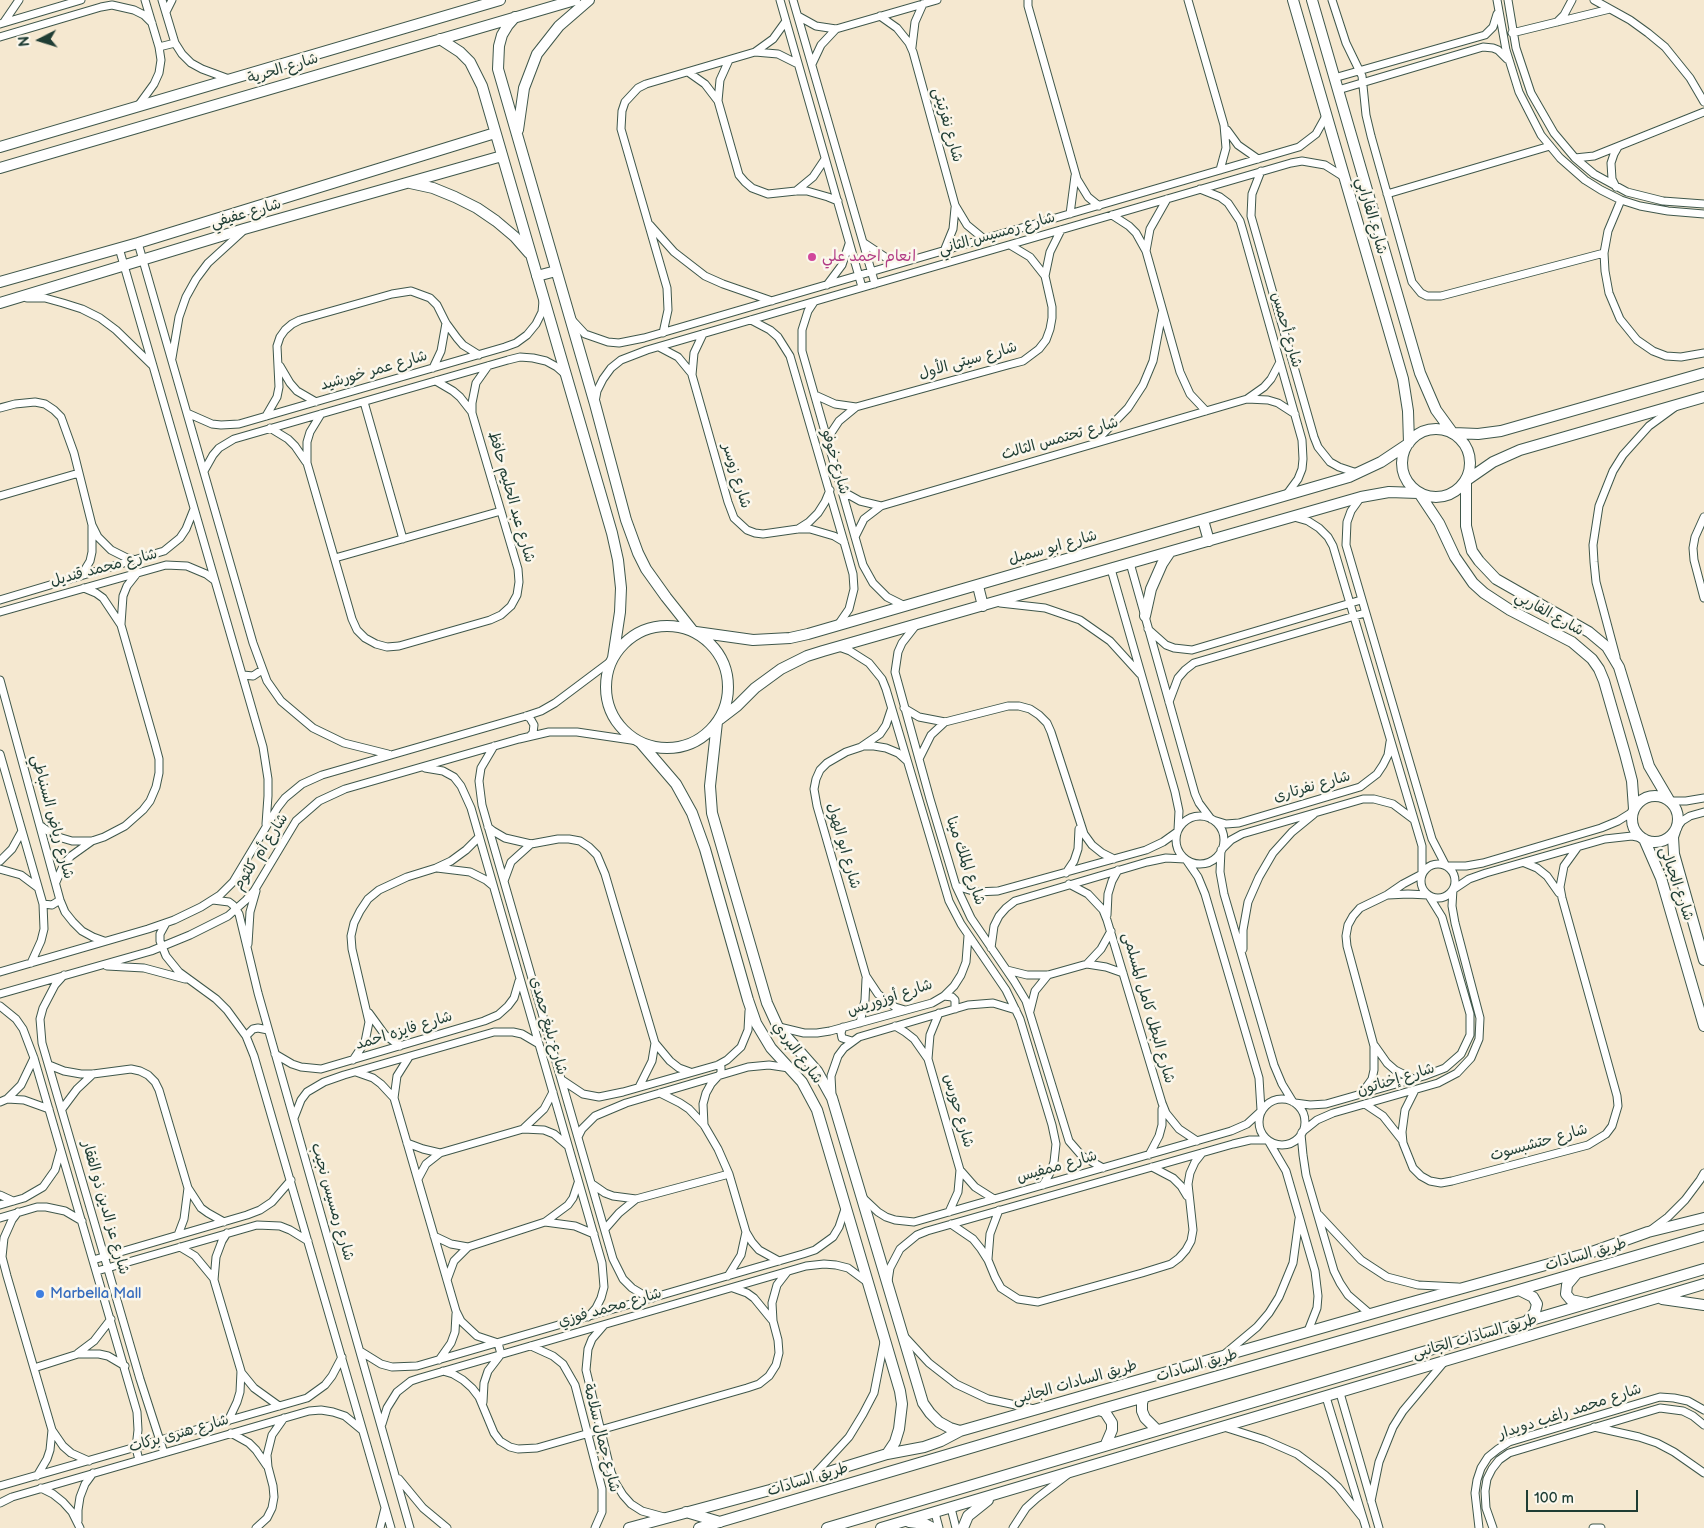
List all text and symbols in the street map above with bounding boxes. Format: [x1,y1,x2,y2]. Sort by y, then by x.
north arrow [15,15,65,65]
text: N [16,35,33,47]
street label: شارع الحرية [245,50,321,88]
street label: شارع نفرتيتى [928,86,966,164]
street label: شارع الفارابي [1351,175,1391,257]
street label: شارع عفيفي [209,195,283,233]
street label: شارع رمسيس الثاني [937,209,1057,259]
place label: انعام احمد علي [822,248,916,266]
marker: انعام احمد علي [806,251,818,263]
street label: شارع أحمس [1267,290,1305,370]
street label: شارع سيتى الأول [917,338,1019,384]
street label: شارع عمر خورشيد [318,347,430,395]
street label: شارع تحتمس الثالث [999,414,1121,464]
street label: شارع خوفو [817,427,853,497]
street label: شارع عبد الحليم حافظ [484,429,538,565]
street label: شارع زوسر [718,441,754,511]
street label: شارع ابو سمبل [1007,527,1099,569]
street label: شارع محمد قنديل [49,545,159,591]
street label: شارع الفاربي [1511,588,1587,640]
street label: شارع رياض السنباطي [27,753,77,881]
street label: شارع نفرتارى [1271,767,1353,807]
street label: شارع ابو الهول [822,801,864,891]
street label: شارع أم كلثوم [230,810,292,894]
street label: شارع الملك مينا [941,814,989,908]
street label: شارع الجبالى [1655,845,1697,923]
street label: شارع البطل كامل المسلمى [1118,930,1178,1086]
street label: شارع بليغ حمدى [525,975,571,1077]
street label: شارع أوزوريس [845,976,935,1020]
street label: شارع فايزه احمد [353,1008,455,1054]
street label: شارع البردي [768,1018,826,1088]
street label: شارع إخناتون [1355,1060,1437,1100]
street label: شارع حورس [939,1072,977,1150]
street label: شارع حتشبسوت [1488,1120,1590,1166]
street label: شارع عز الدين ذو الفقار [77,1139,133,1277]
street label: شارع رمسيس نجيب [307,1141,357,1263]
street label: شارع ممفيس [1015,1147,1099,1187]
street label: طريق السادات [1543,1235,1629,1275]
place label: Marbella Mall [50,1285,141,1303]
street label: شارع محمد فوزي [556,1285,664,1331]
marker: Marbella Mall [34,1288,46,1300]
street label: طريق السادات الجانبى [1411,1311,1539,1363]
street label: طريق السادات [1154,1346,1240,1386]
street label: طريق السادات الجانبى [1011,1357,1139,1409]
street label: شارع محمد راغب دويدار [1496,1380,1644,1444]
street label: شارع جمال سلامة [579,1382,623,1494]
street label: شارع هنرى بركات [127,1411,231,1457]
street label: طريق السادات [765,1459,851,1501]
scale bar [1529,1480,1642,1512]
text: 100 m [1534,1489,1574,1508]

